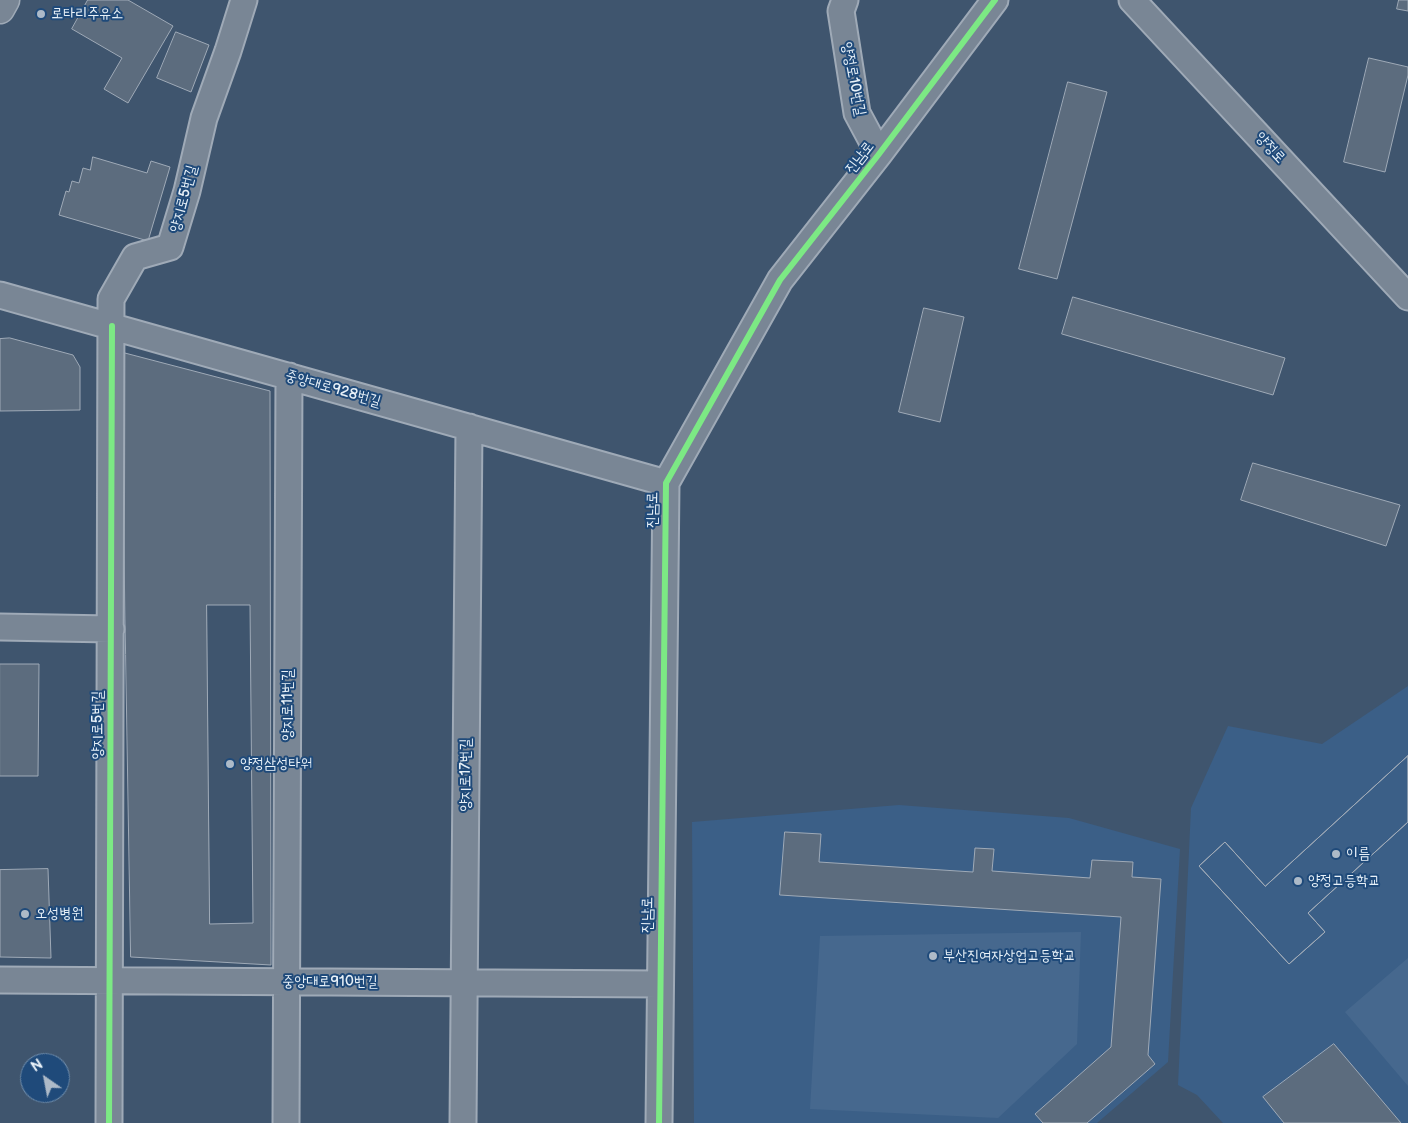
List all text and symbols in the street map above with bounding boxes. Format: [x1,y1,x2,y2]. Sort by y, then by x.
place label: 로타리주유소 [51,5,123,23]
marker: 로타리주유소 [35,8,47,20]
street label: 양정로10번길 [837,40,869,118]
street label: 양정로 [1251,129,1289,167]
street label: 진남로 [842,138,878,178]
street label: 양지로5번길 [166,163,202,235]
street label: 중앙대로928번길 [283,367,383,411]
street label: 진남로 [644,492,662,528]
street label: 양지로11번길 [279,669,297,741]
street label: 양지로5번길 [89,691,107,759]
street label: 양지로17번길 [457,738,475,812]
place label: 양정삼성타워 [240,755,312,773]
marker: 양정삼성타워 [224,758,236,770]
place label: 이름 [1346,845,1370,863]
marker: 이름 [1330,848,1342,860]
place label: 양정고등학교 [1308,872,1380,890]
marker: 양정고등학교 [1292,875,1304,887]
street label: 진남로 [639,897,657,933]
place label: 오성병원 [35,905,83,923]
marker: 오성병원 [19,908,31,920]
place label: 부산진여자상업고등학교 [943,947,1076,965]
marker: 부산진여자상업고등학교 [927,950,939,962]
street label: 중앙대로910번길 [282,973,378,991]
north arrow [20,1053,70,1103]
text: N [28,1056,46,1076]

